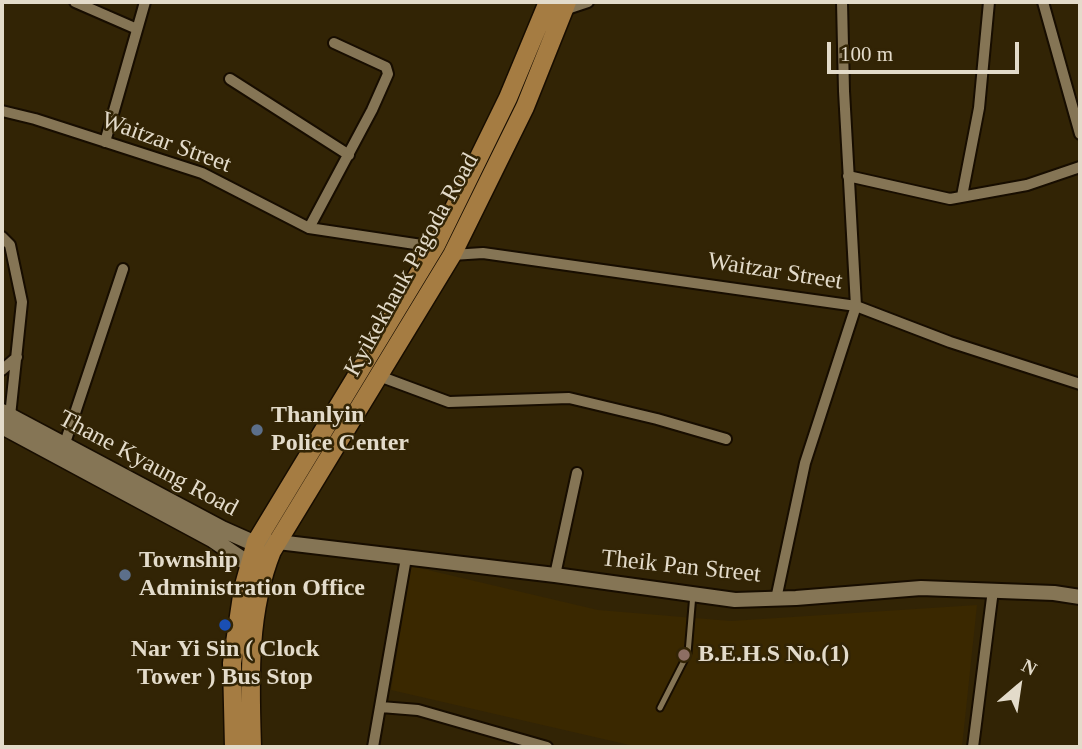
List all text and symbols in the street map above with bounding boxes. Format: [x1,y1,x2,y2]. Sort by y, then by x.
scale bar [830,28,1023,72]
text: 100 m [840,42,893,66]
street label: Waitzar Street [97,106,235,180]
street label: Kyikekhauk Pagoda Road [339,148,485,382]
street label: Waitzar Street [706,247,844,297]
place label: Thanlyin Police Center [271,402,409,458]
street label: Thane Kyaung Road [54,405,242,523]
marker: Thanlyin Police Center [249,422,265,438]
street label: Theik Pan Street [600,544,762,590]
place label: Township Administration Office [139,547,365,603]
marker: Township Administration Office [117,567,133,583]
marker: Nar Yi Sin ( Clock Tower ) Bus Stop [217,617,233,633]
place label: Nar Yi Sin ( Clock Tower ) Bus Stop [131,636,319,692]
place label: B.E.H.S No.(1) [698,641,849,669]
marker: B.E.H.S No.(1) [676,647,692,663]
north arrow [984,651,1054,721]
text: N [1018,655,1041,680]

